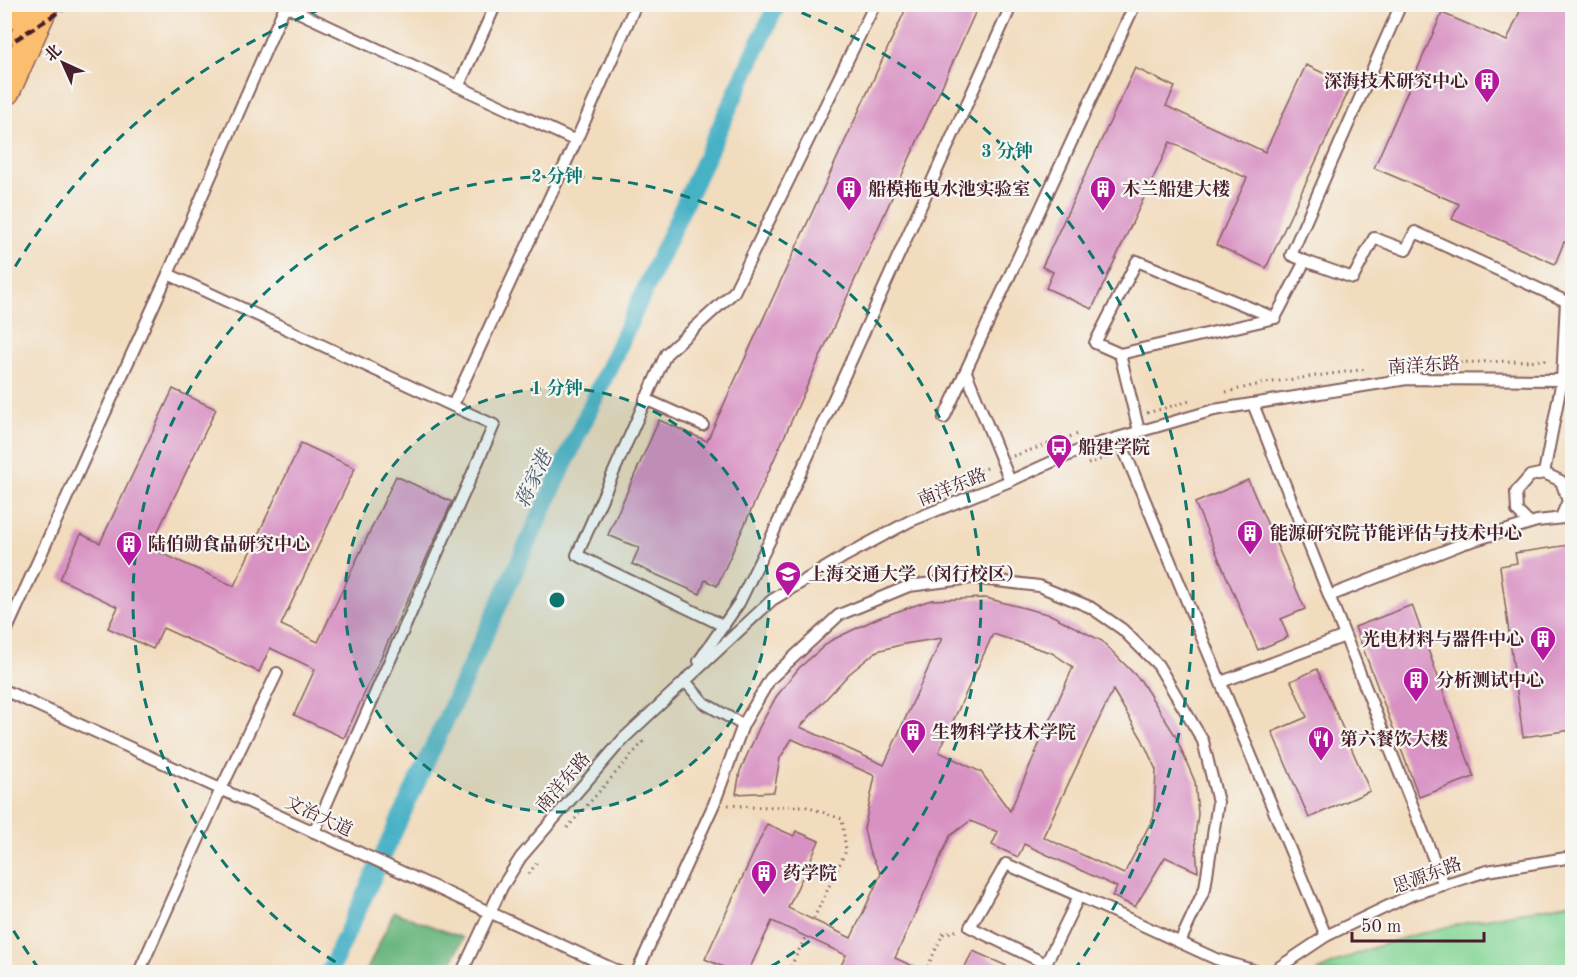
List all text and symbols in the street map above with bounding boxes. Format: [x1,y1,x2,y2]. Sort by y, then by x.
north arrow [33,33,93,93]
text: 北 [41,41,65,65]
building icon: 深海技术研究中心 [1472,66,1502,104]
place label: 深海技术研究中心 [1324,71,1468,91]
text: 3 分钟 [981,141,1033,161]
text: 2 分钟 [531,166,583,186]
building icon: 船模拖曳水池实验室 [834,174,864,212]
building icon: 木兰船建大楼 [1088,174,1118,212]
place label: 船模拖曳水池实验室 [868,179,1030,199]
place label: 木兰船建大楼 [1122,179,1230,199]
street label: 南洋东路 [1388,353,1460,377]
text: 1 分钟 [531,378,583,398]
bus stop icon: 船建学院 [1044,432,1074,470]
place label: 船建学院 [1078,437,1150,457]
water label: 蒋家港 [511,445,558,511]
street label: 南洋东路 [915,464,989,510]
building icon: 能源研究院节能评估与技术中心 [1235,518,1265,556]
place label: 能源研究院节能评估与技术中心 [1270,523,1522,543]
building icon: 陆伯勋食品研究中心 [114,529,144,567]
place label: 陆伯勋食品研究中心 [148,534,310,554]
school or university icon: 上海交通大学（闵行校区） [773,559,803,597]
place label: 上海交通大学（闵行校区） [808,564,1024,584]
centre of rings [547,590,567,610]
building icon: 光电材料与器件中心 [1528,624,1558,662]
place label: 光电材料与器件中心 [1362,629,1524,649]
building icon: 分析测试中心 [1401,665,1431,703]
place label: 分析测试中心 [1436,670,1544,690]
building icon: 生物科学技术学院 [898,717,928,755]
place label: 生物科学技术学院 [932,722,1076,742]
restaurant icon: 第六餐饮大楼 [1306,724,1336,762]
place label: 第六餐饮大楼 [1340,729,1448,749]
street label: 南洋东路 [532,748,594,816]
street label: 文治大道 [282,792,356,840]
street label: 思源东路 [1390,853,1464,897]
building icon: 药学院 [749,858,779,896]
place label: 药学院 [783,863,837,883]
scale bar [1352,905,1484,943]
text: 50 m [1361,918,1401,936]

